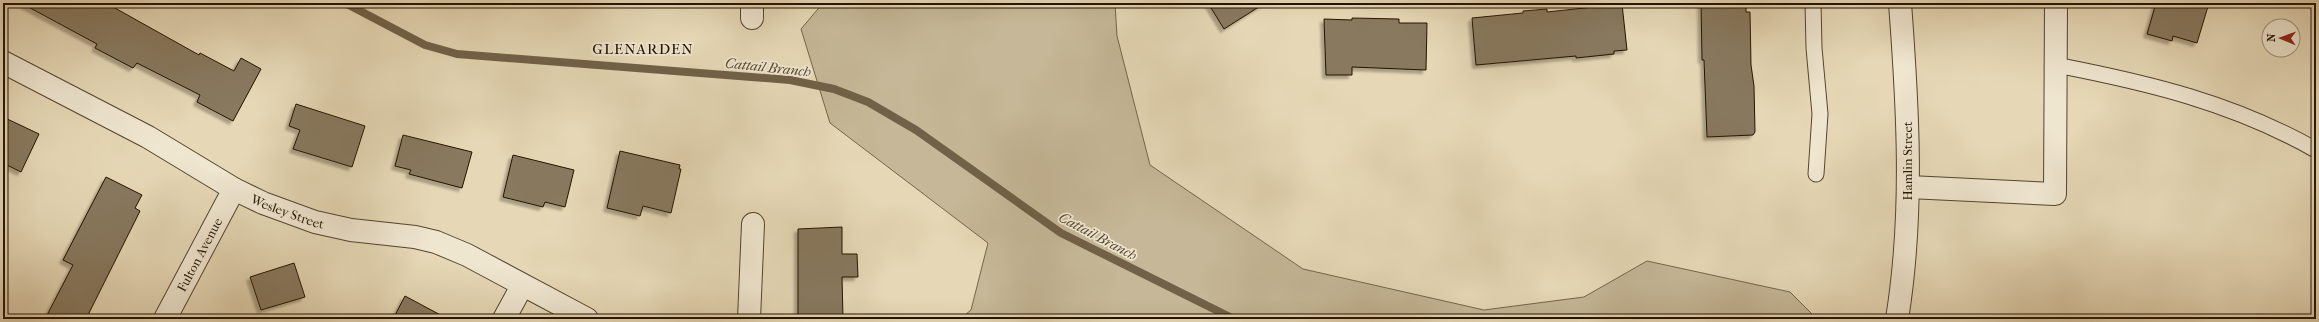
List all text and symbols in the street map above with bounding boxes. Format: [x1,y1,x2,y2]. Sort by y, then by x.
north arrow [2261,18,2301,58]
text: N [2265,33,2278,42]
district label: GLENARDEN [592,40,694,58]
water label: Cattail Branch [724,55,812,80]
street label: Hamlin Street [1900,121,1915,201]
street label: Wesley Street [247,191,326,232]
water label: Cattail Branch [1056,209,1140,264]
street label: Fulton Avenue [174,215,226,294]

